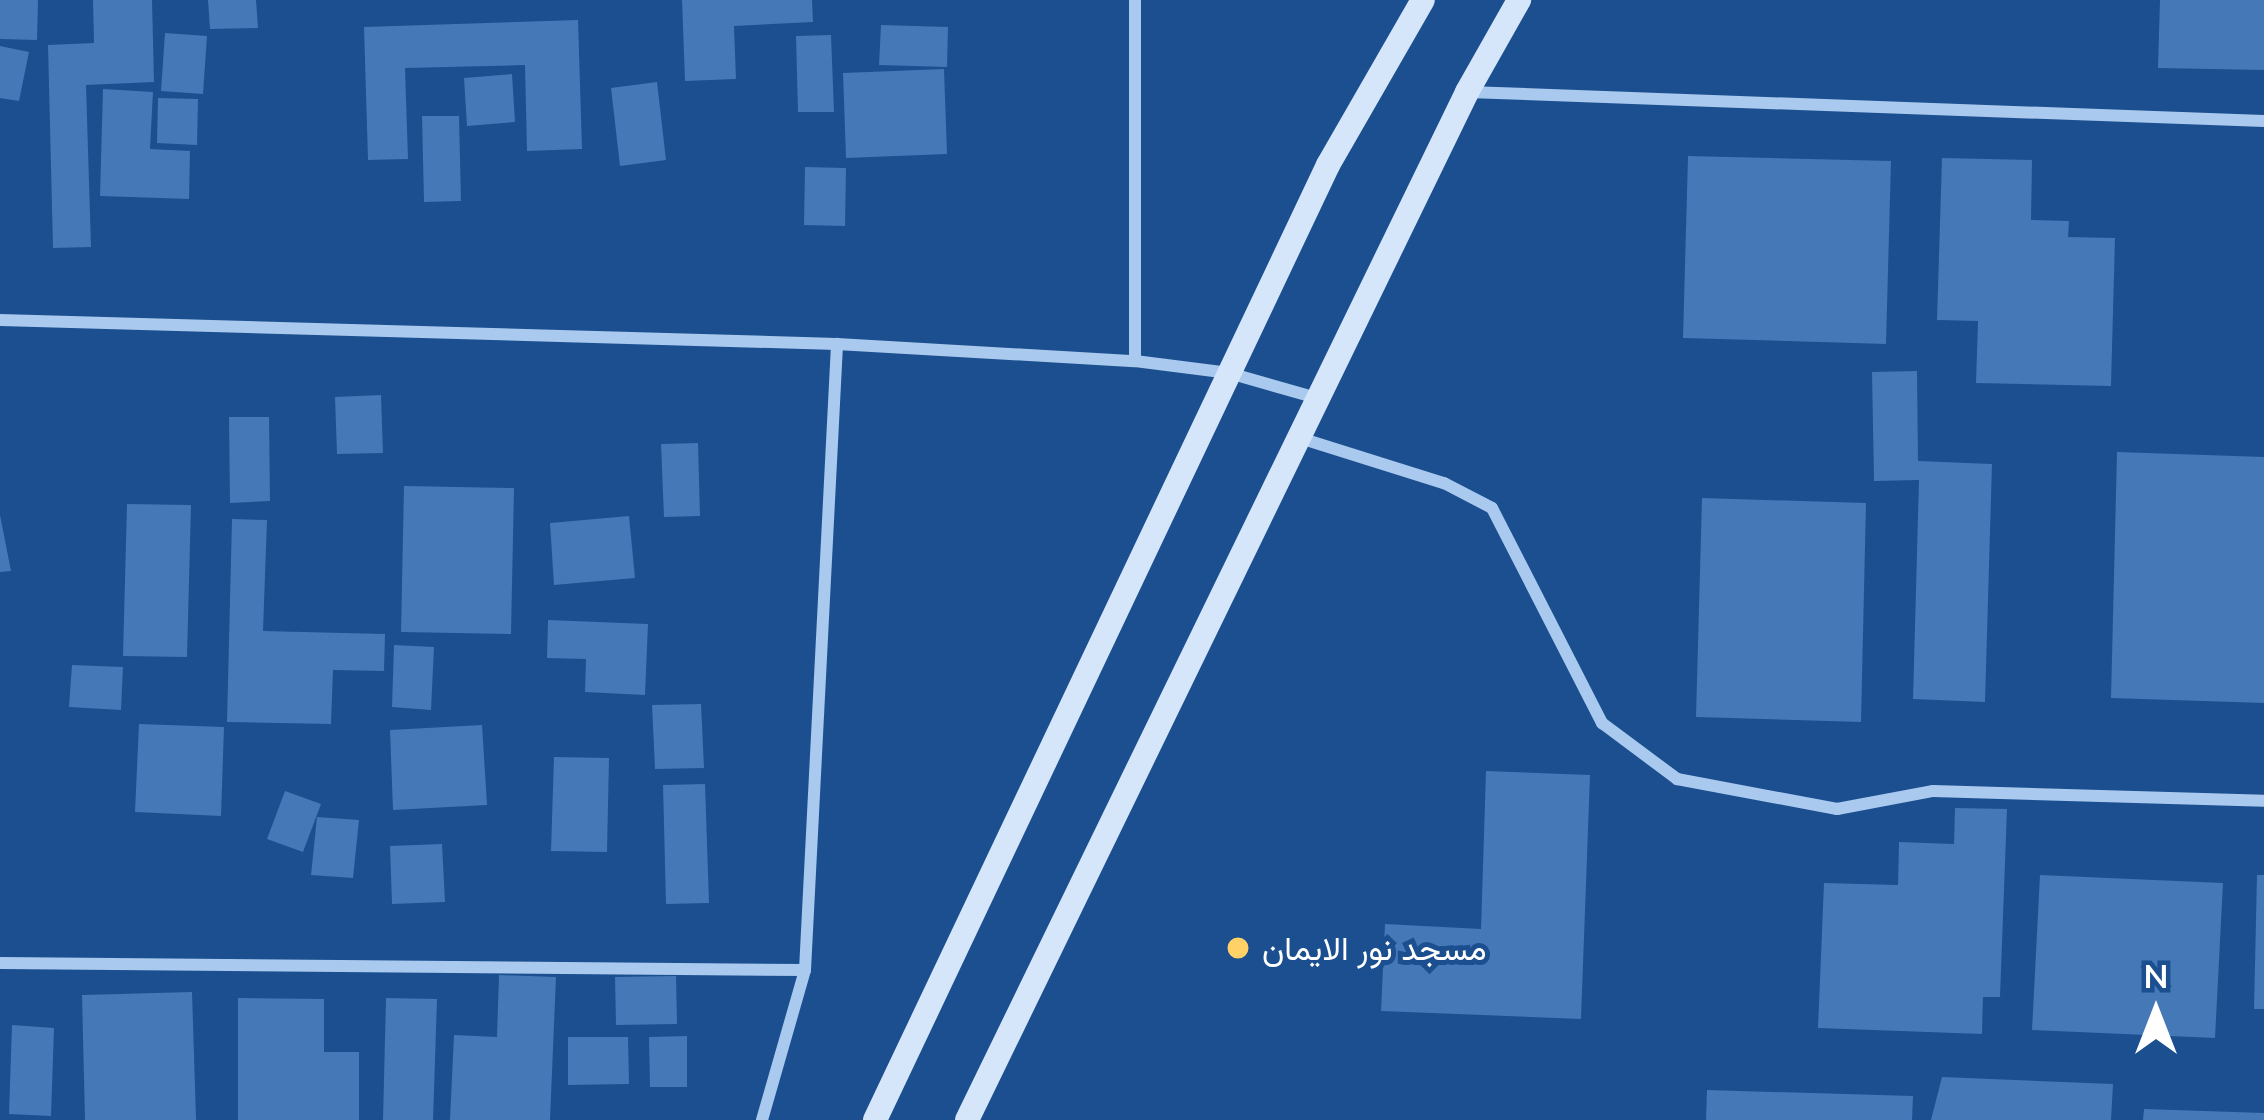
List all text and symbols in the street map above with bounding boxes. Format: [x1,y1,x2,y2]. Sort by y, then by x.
place label: مسجد نور الايمان [1262,928,1487,968]
marker: مسجد نور الايمان [1225,935,1251,961]
north arrow [2096,952,2216,1072]
text: N [2144,955,2168,996]

